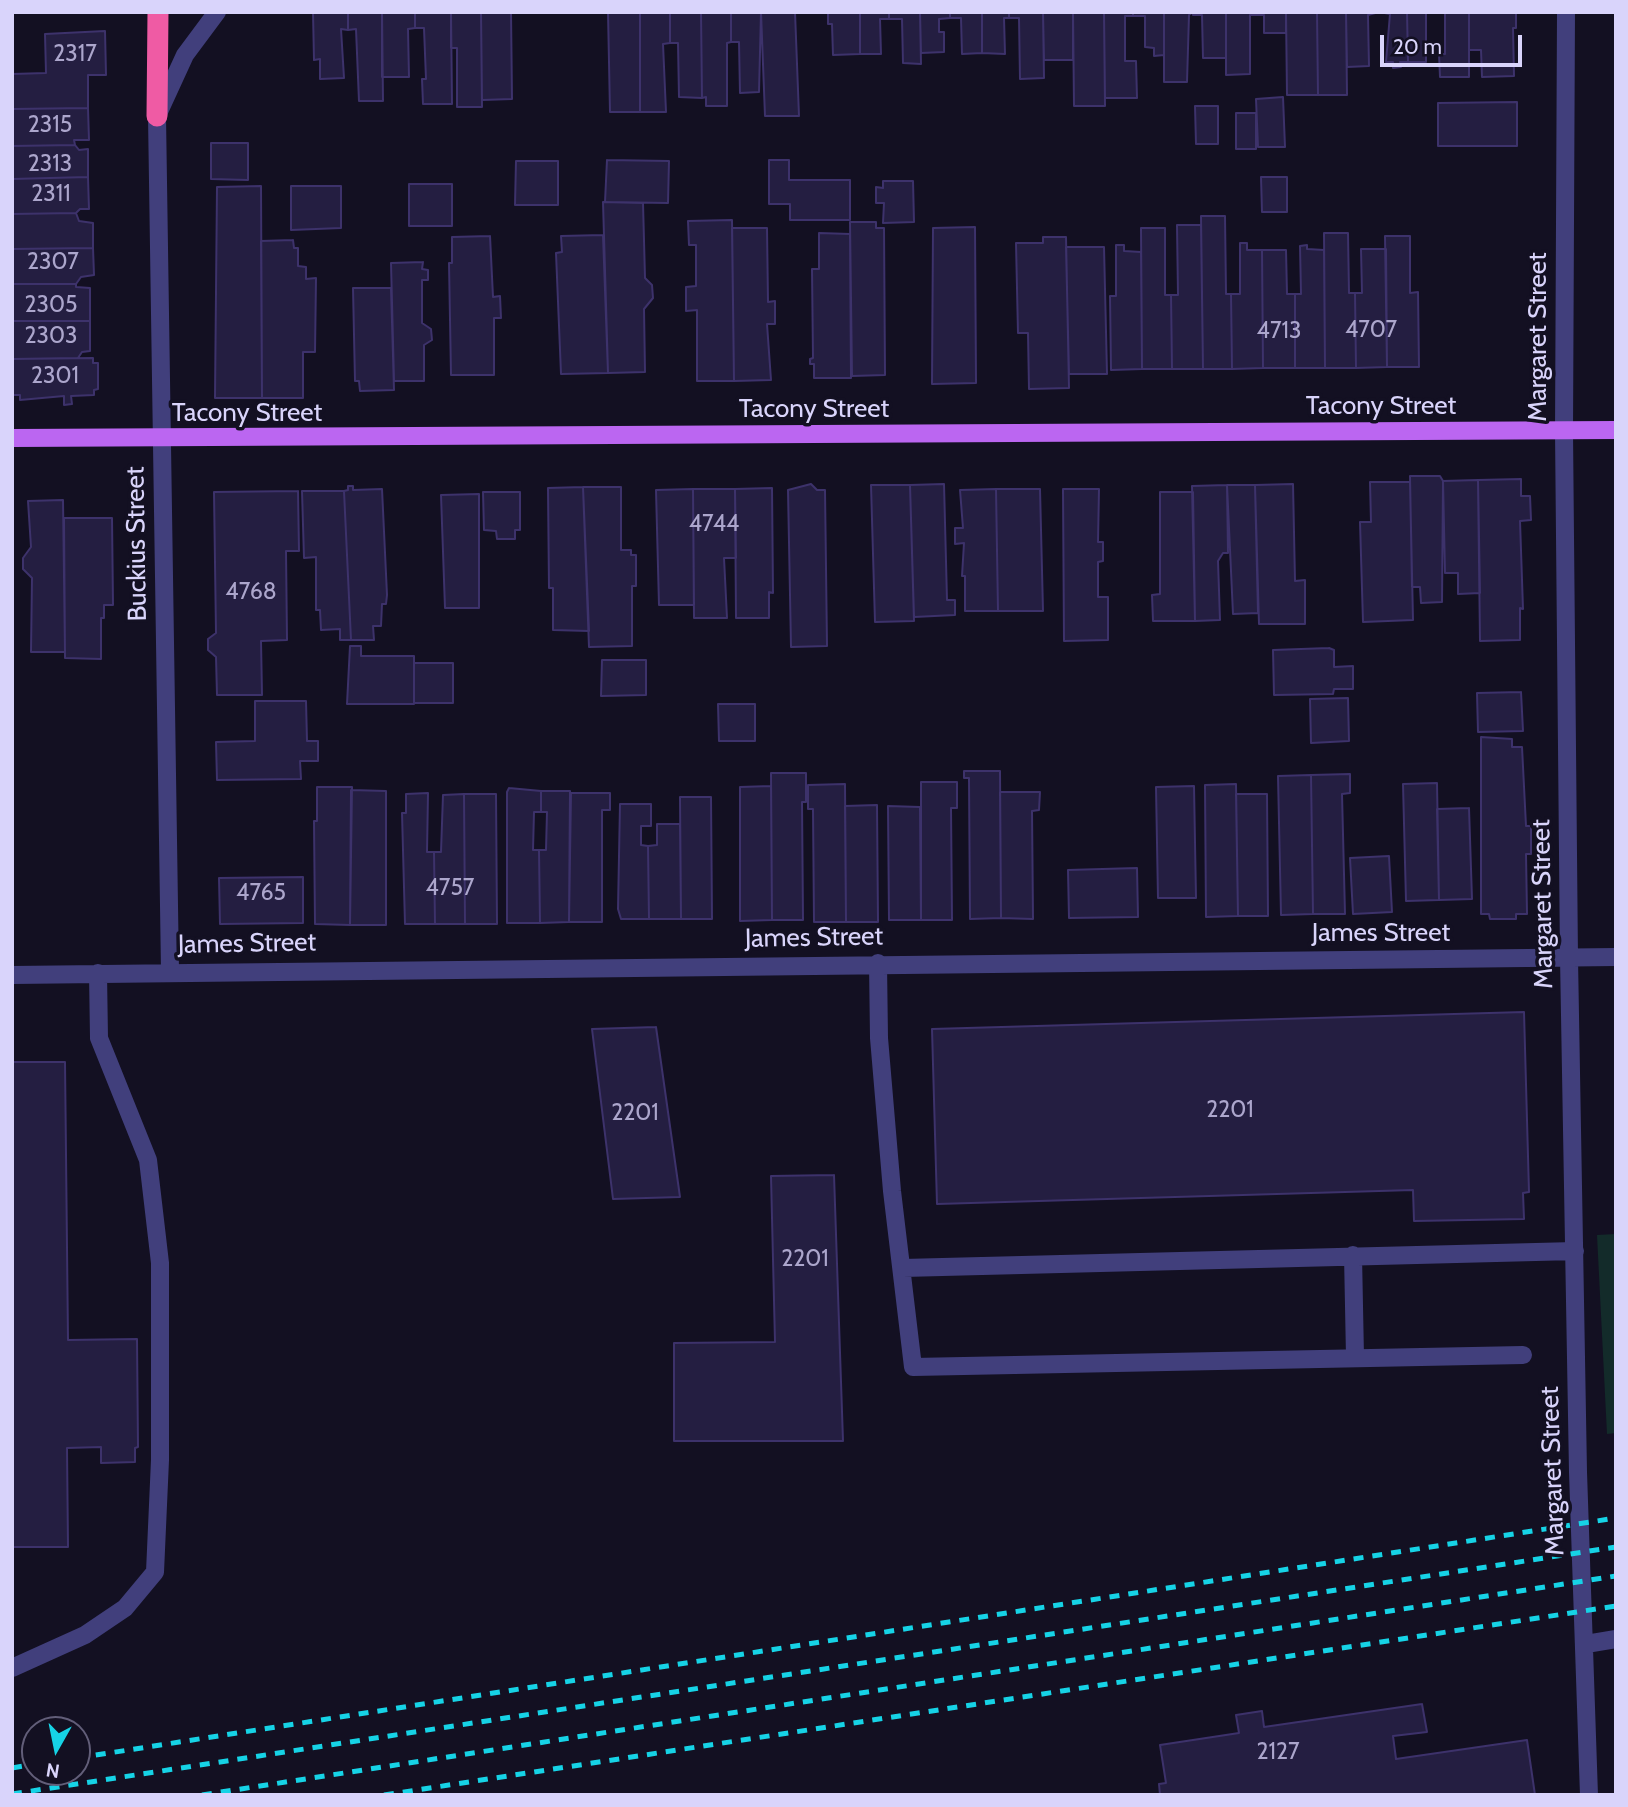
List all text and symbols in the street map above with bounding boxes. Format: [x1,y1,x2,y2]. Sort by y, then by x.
scale bar [1383,21,1525,65]
text: 20 m [1393,34,1442,59]
house number: 2317 [53,40,97,68]
house number: 2315 [28,111,72,139]
house number: 2313 [28,150,72,178]
house number: 2311 [31,180,71,208]
house number: 2307 [27,248,79,276]
street label: Margaret Street [1522,252,1554,422]
house number: 2305 [25,291,77,319]
house number: 4707 [1345,316,1397,344]
house number: 4713 [1257,317,1301,345]
house number: 2303 [25,322,77,350]
house number: 2301 [31,362,79,390]
street label: Tacony Street [1306,390,1456,422]
street label: Tacony Street [739,393,889,425]
street label: Tacony Street [172,397,322,429]
street label: Buckius Street [120,466,154,622]
house number: 4744 [689,510,739,538]
house number: 4768 [225,578,277,606]
street label: Margaret Street [1526,819,1560,989]
house number: 4757 [426,874,474,902]
house number: 4765 [236,879,286,907]
street label: James Street [1312,917,1450,949]
street label: James Street [745,921,883,955]
street label: James Street [178,927,316,961]
house number: 2201 [1206,1096,1254,1124]
house number: 2201 [611,1099,659,1127]
house number: 2201 [781,1245,829,1273]
street label: Margaret Street [1534,1386,1572,1556]
north arrow [21,1716,91,1786]
house number: 2127 [1256,1738,1300,1766]
text: N [45,1758,61,1783]

